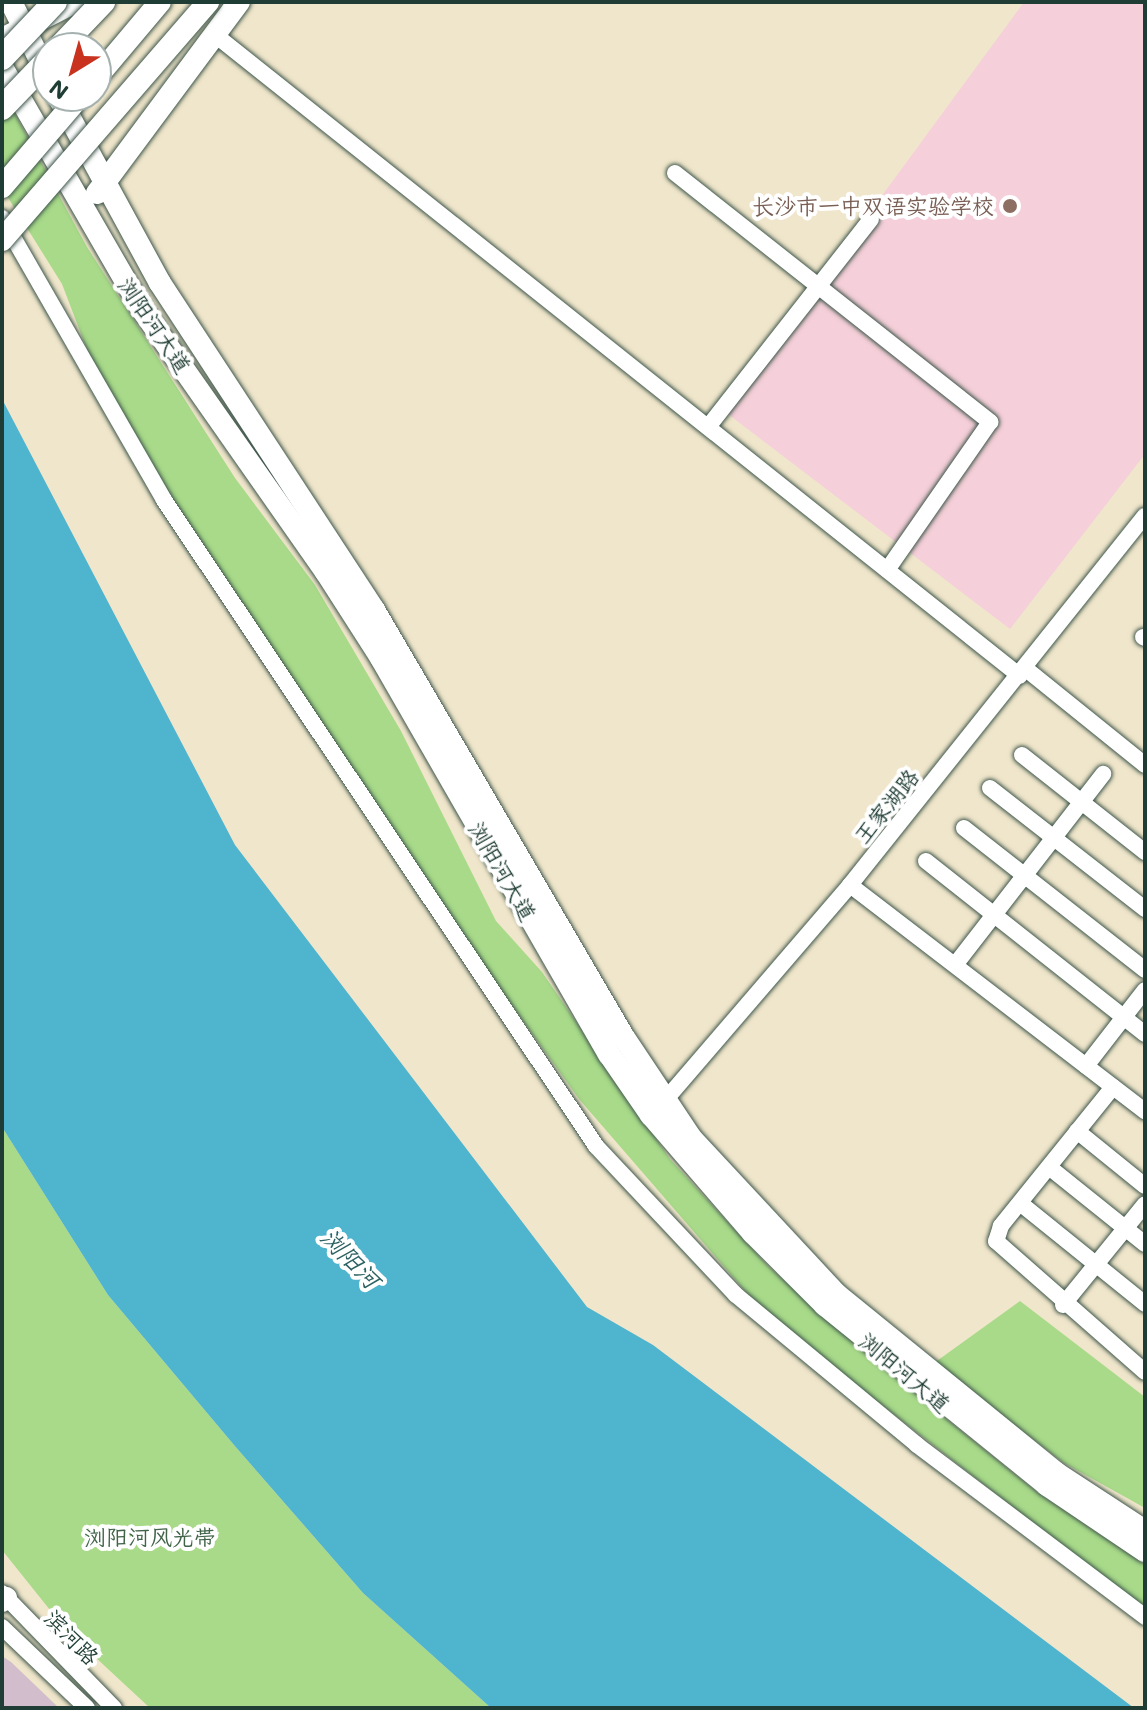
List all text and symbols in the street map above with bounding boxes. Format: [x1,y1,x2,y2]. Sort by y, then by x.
north arrow [32,32,112,112]
text: N [43,73,74,107]
place label: 长沙市一中双语实验学校 [752,193,994,219]
marker: 长沙市一中双语实验学校 [1001,197,1019,215]
street label: 浏阳河大道 [113,272,197,378]
street label: 王家湖路 [848,763,924,849]
street label: 浏阳河大道 [464,817,542,925]
water label: 浏阳河 [316,1222,386,1294]
street label: 浏阳河大道 [854,1327,956,1417]
park label: 浏阳河风光带 [84,1524,216,1550]
street label: 滨河路 [40,1604,104,1670]

